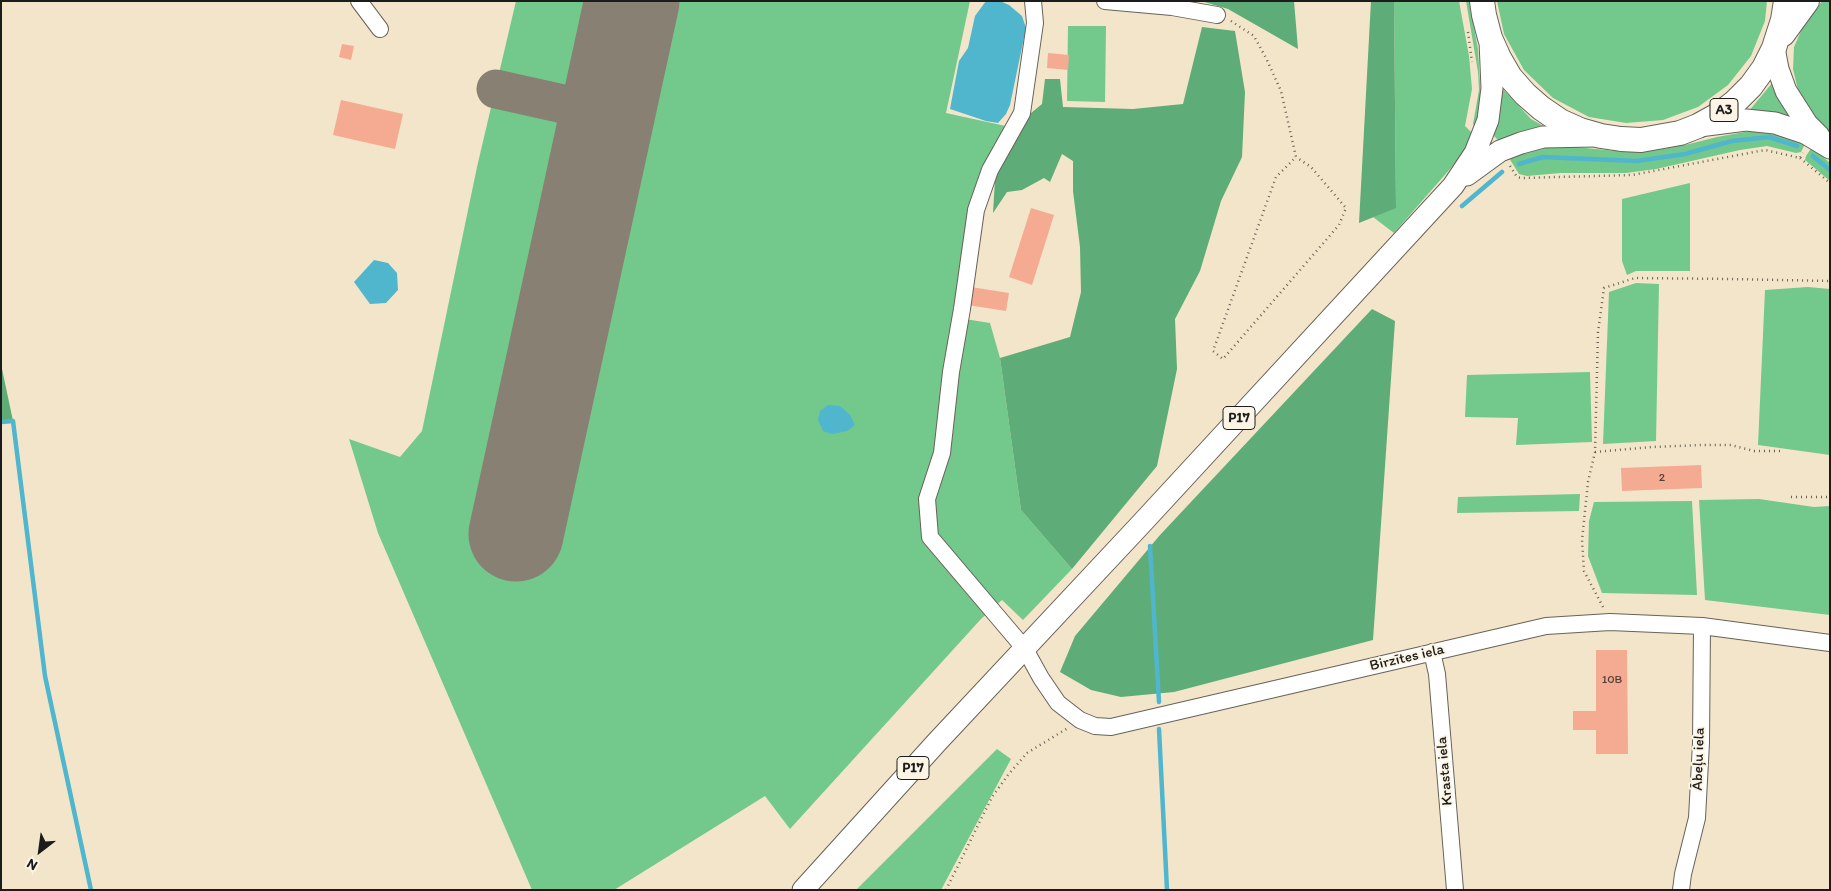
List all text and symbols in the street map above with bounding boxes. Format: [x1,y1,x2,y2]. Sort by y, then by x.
road number: A3 [1710,98,1738,122]
road number: P17 [1223,406,1255,429]
house number: 2 [1659,471,1665,485]
street label: Birzītes iela [1368,641,1446,675]
house number: 10B [1602,673,1622,687]
street label: Ābeļu iela [1689,727,1709,791]
street label: Krasta iela [1433,736,1457,806]
road number: P17 [897,756,929,780]
north arrow [15,826,65,876]
text: N [24,855,41,874]

